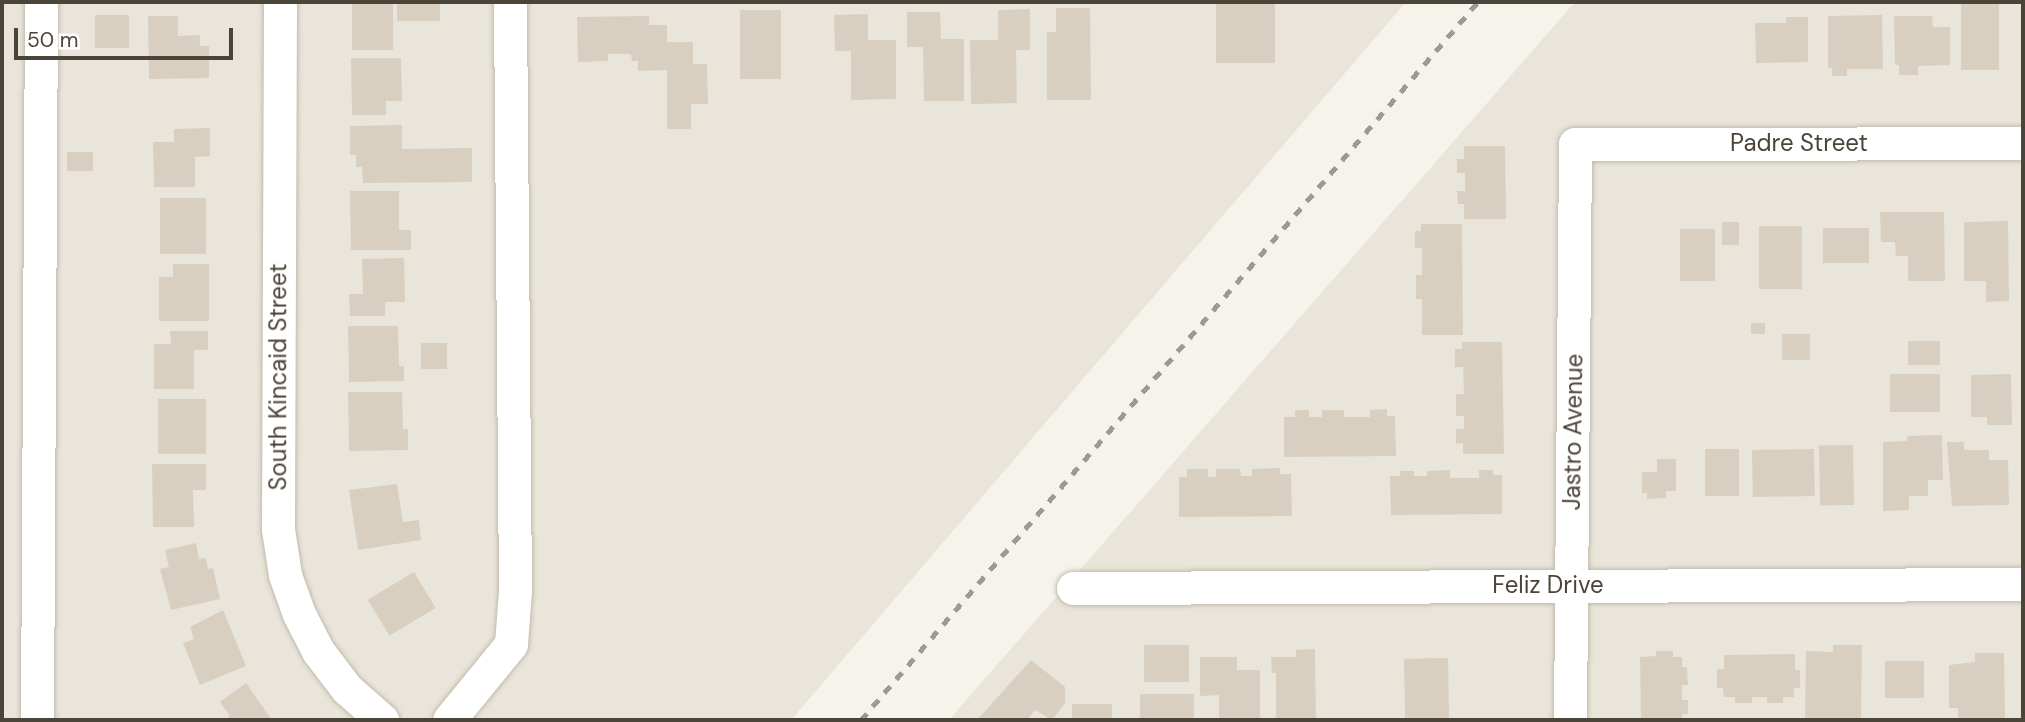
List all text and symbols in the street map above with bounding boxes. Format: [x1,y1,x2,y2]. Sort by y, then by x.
scale bar [18,14,236,58]
text: 50 m [27,26,78,54]
street label: Padre Street [1730,129,1868,157]
street label: South Kincaid Street [264,263,292,491]
street label: Jastro Avenue [1557,353,1589,511]
street label: Feliz Drive [1492,571,1604,599]

